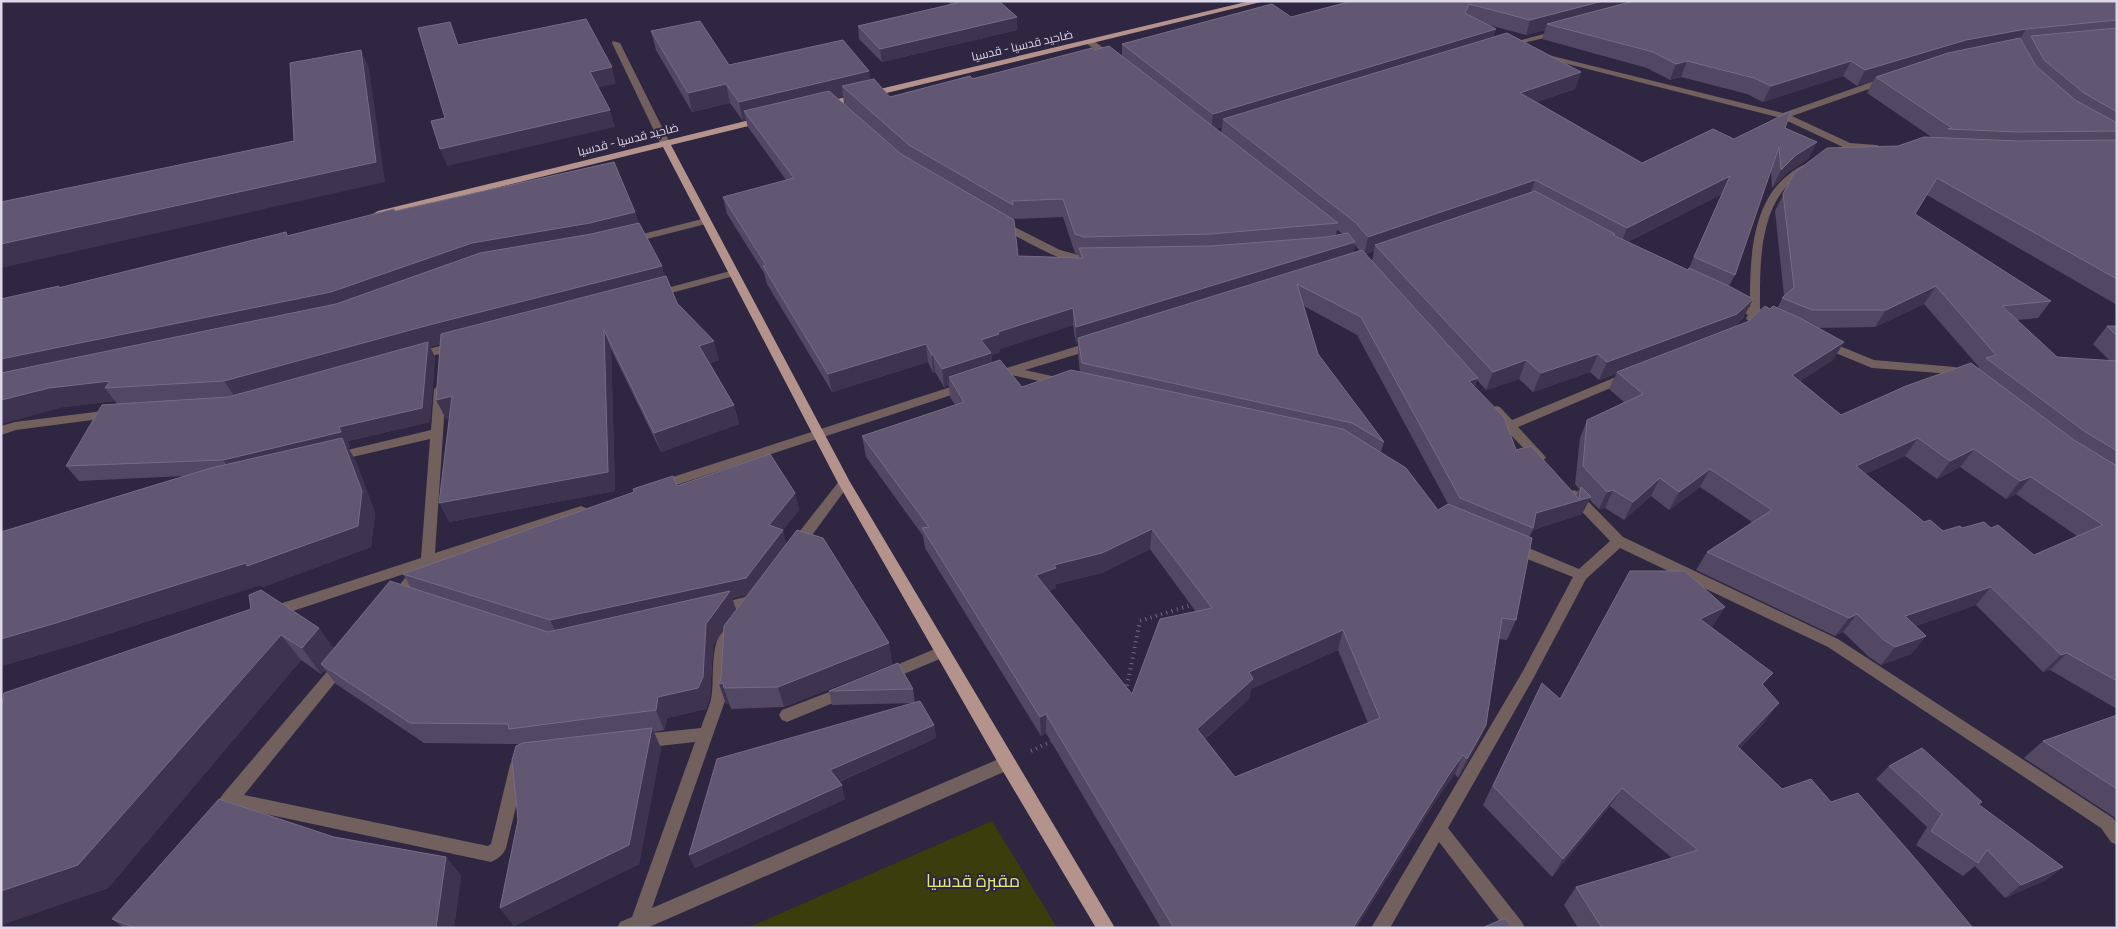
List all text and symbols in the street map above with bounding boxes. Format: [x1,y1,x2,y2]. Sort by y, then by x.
street label: ضاحيد قدسيا - قدسيا [970,25,1074,65]
street label: ضاحيد قدسيا - قدسيا [576,118,680,160]
park label: مقبرة قدسيا [926,868,1020,892]

